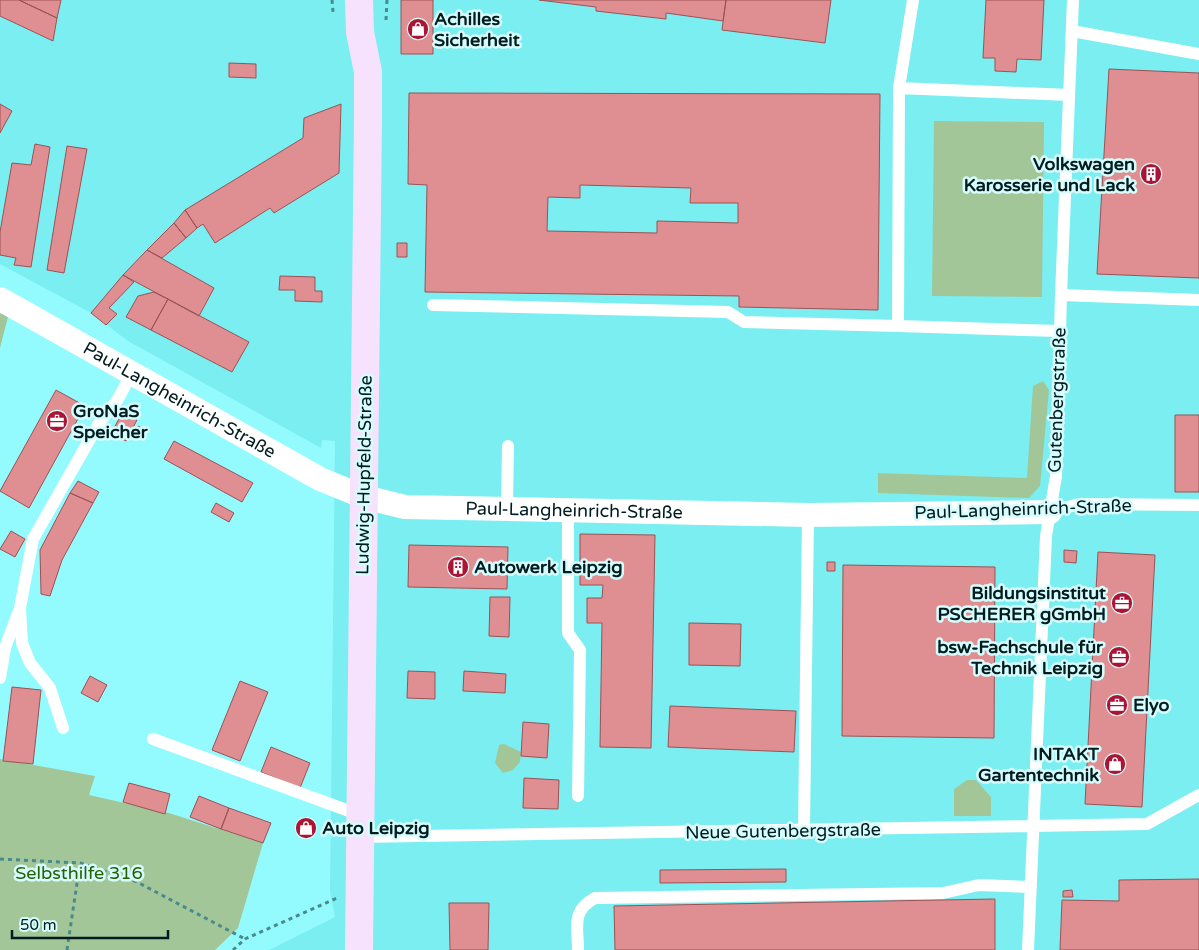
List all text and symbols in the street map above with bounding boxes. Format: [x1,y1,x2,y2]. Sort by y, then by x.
place label: Achilles Sicherheit [434,8,520,51]
shop icon: Achilles Sicherheit [406,17,430,41]
place label: Volkswagen Karosserie und Lack [964,153,1135,196]
building icon: Volkswagen Karosserie und Lack [1139,162,1163,186]
street label: Gutenbergstraße [1043,327,1071,473]
street label: Paul-Langheinrich-Straße [79,337,280,463]
street label: Ludwig-Hupfeld-Straße [351,375,377,575]
place label: GroNaS Speicher [73,400,149,443]
office icon: GroNaS Speicher [45,409,69,433]
street label: Paul-Langheinrich-Straße [914,494,1132,524]
street label: Paul-Langheinrich-Straße [465,497,683,524]
building icon: Autowerk Leipzig [446,555,470,579]
place label: Autowerk Leipzig [474,556,623,578]
place label: Bildungsinstitut PSCHERER gGmbH [937,582,1106,625]
office icon: Bildungsinstitut PSCHERER gGmbH [1110,591,1134,615]
place label: bsw-Fachschule für Technik Leipzig [937,636,1104,679]
office icon: bsw-Fachschule für Technik Leipzig [1107,645,1131,669]
office icon: Elyo [1105,693,1129,717]
place label: Elyo [1133,694,1170,716]
place label: INTAKT Gartentechnik [978,743,1100,786]
shop icon: INTAKT Gartentechnik [1103,752,1127,776]
shop icon: Auto Leipzig [294,816,318,840]
place label: Auto Leipzig [322,817,430,839]
street label: Neue Gutenbergstraße [685,818,881,844]
park label: Selbsthilfe 316 [15,862,143,884]
scale bar [12,908,169,940]
text: 50 m [20,916,57,934]

